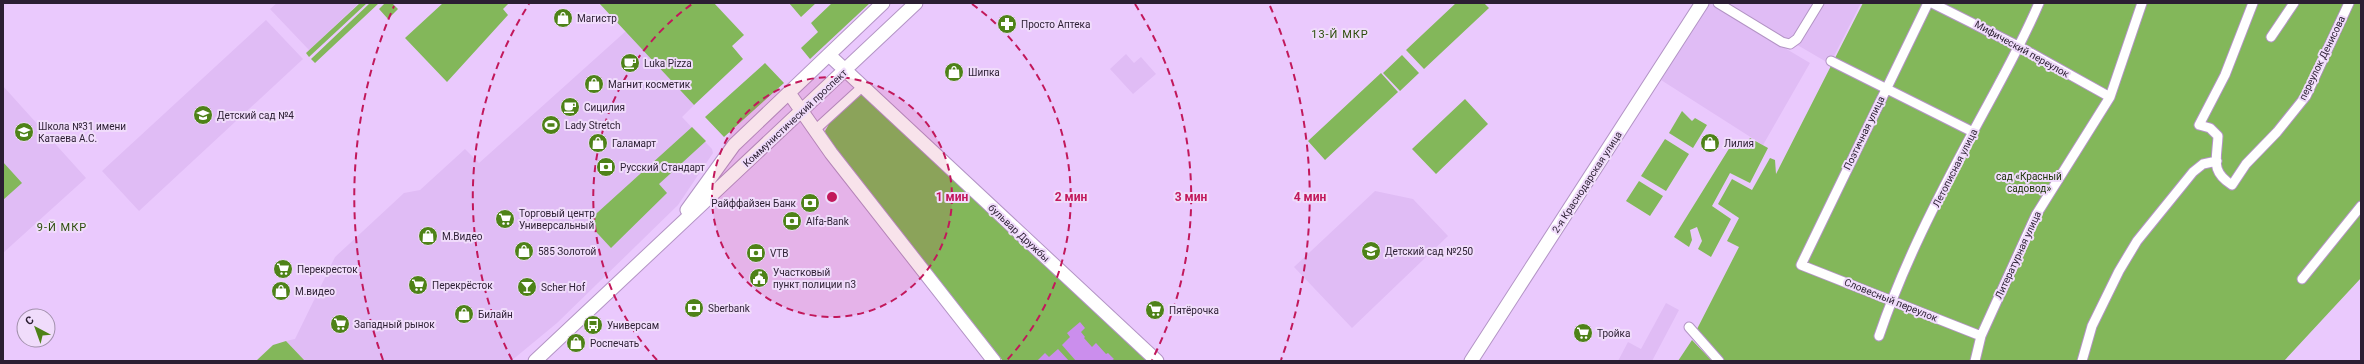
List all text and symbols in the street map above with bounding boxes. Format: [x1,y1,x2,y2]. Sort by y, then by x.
shop icon: Магистр [552,7,574,29]
place label: Магистр [577,13,617,24]
pharmacy icon: Просто Аптека [996,13,1018,35]
street label: переулок Денисова [2297,14,2347,102]
street label: Мифический переулок [1973,18,2072,80]
place label: Просто Аптека [1021,19,1090,30]
district label: 13-Й МКР [1311,28,1369,41]
cafe icon: Luka Pizza [619,52,641,74]
place label: Luka Pizza [644,58,692,69]
shop icon: Шипка [943,61,965,83]
street label: Коммунистический проспект [741,67,849,169]
place label: Шипка [968,67,1000,78]
shop icon: Магнит косметик [583,73,605,95]
place label: Магнит косметик [608,79,691,90]
street label: Поэтичная улица [1841,94,1887,172]
cafe icon: Сицилия [559,96,581,118]
place label: Сицилия [584,102,625,113]
school or university icon: Детский сад №4 [192,104,214,126]
place label: Детский сад №4 [217,110,294,121]
sports icon: Lady Stretch [540,114,562,136]
place label: Lady Stretch [565,120,621,131]
school or university icon: Школа №31 имени Катаева А.С. [13,121,35,143]
place label: Школа №31 имени Катаева А.С. [38,121,126,144]
street label: Летописная улица [1931,127,1979,209]
street label: 2-я Краснодарская улица [1550,129,1624,235]
shop icon: Галамарт [587,132,609,154]
shop icon: Лилия [1699,132,1721,154]
place label: Галамарт [612,138,656,149]
place label: Лилия [1724,138,1754,149]
bank icon: Русский Стандарт [595,156,617,178]
place label: Русский Стандарт [620,162,705,173]
park label: сад «Красный садовод» [1996,171,2062,194]
centre of rings [825,190,839,204]
text: 1 мин [936,190,968,204]
text: 2 мин [1055,190,1087,204]
text: 3 мин [1175,190,1207,204]
text: 4 мин [1294,190,1326,204]
bank icon: Райффайзен Банк [799,192,821,214]
place label: Райффайзен Банк [711,198,797,209]
street label: бульвар Дружбы [986,202,1052,264]
supermarket icon: Торговый центр Универсальный [494,208,516,230]
place label: Торговый центр Универсальный [519,208,595,231]
street label: Литературная улица [1993,209,2043,301]
bank icon: Alfa-Bank [781,210,803,232]
place label: Alfa-Bank [806,216,850,227]
district label: 9-Й МКР [37,221,87,234]
shop icon: М.Видео [417,225,439,247]
place label: М.Видео [442,231,483,242]
shop icon: 585 Золотой [513,240,535,262]
school or university icon: Детский сад №250 [1360,240,1382,262]
bank icon: VTB [745,242,767,264]
place label: 585 Золотой [538,246,597,257]
place label: Детский сад №250 [1385,246,1474,257]
place label: VTB [770,248,789,259]
supermarket icon: Перекресток [272,258,294,280]
place label: Перекресток [297,264,358,275]
public building icon: Участковый пункт полиции n3 [748,267,770,289]
place label: Участковый пункт полиции n3 [773,267,856,290]
supermarket icon: Перекрёсток [407,274,429,296]
bar icon: Scher Hof [516,276,538,298]
street label: Словесный переулок [1843,276,1940,324]
shop icon: М.видео [270,280,292,302]
place label: Перекрёсток [432,280,493,291]
place label: Scher Hof [541,282,586,293]
place label: М.видео [295,286,335,297]
bank icon: Sberbank [683,297,705,319]
supermarket icon: Пятёрочка [1144,299,1166,321]
shop icon: Билайн [453,303,475,325]
place label: Sberbank [708,303,751,314]
place label: Пятёрочка [1169,305,1219,316]
north arrow [16,308,56,348]
place label: Билайн [478,309,513,320]
supermarket icon: Западный рынок [329,313,351,335]
text: С [23,314,37,328]
bus stop icon: Универсам [582,314,604,336]
place label: Западный рынок [354,319,435,330]
place label: Универсам [607,320,659,331]
supermarket icon: Тройка [1572,322,1594,344]
place label: Тройка [1597,328,1630,339]
shop icon: Роспечать [565,332,587,354]
place label: Роспечать [590,338,639,349]

